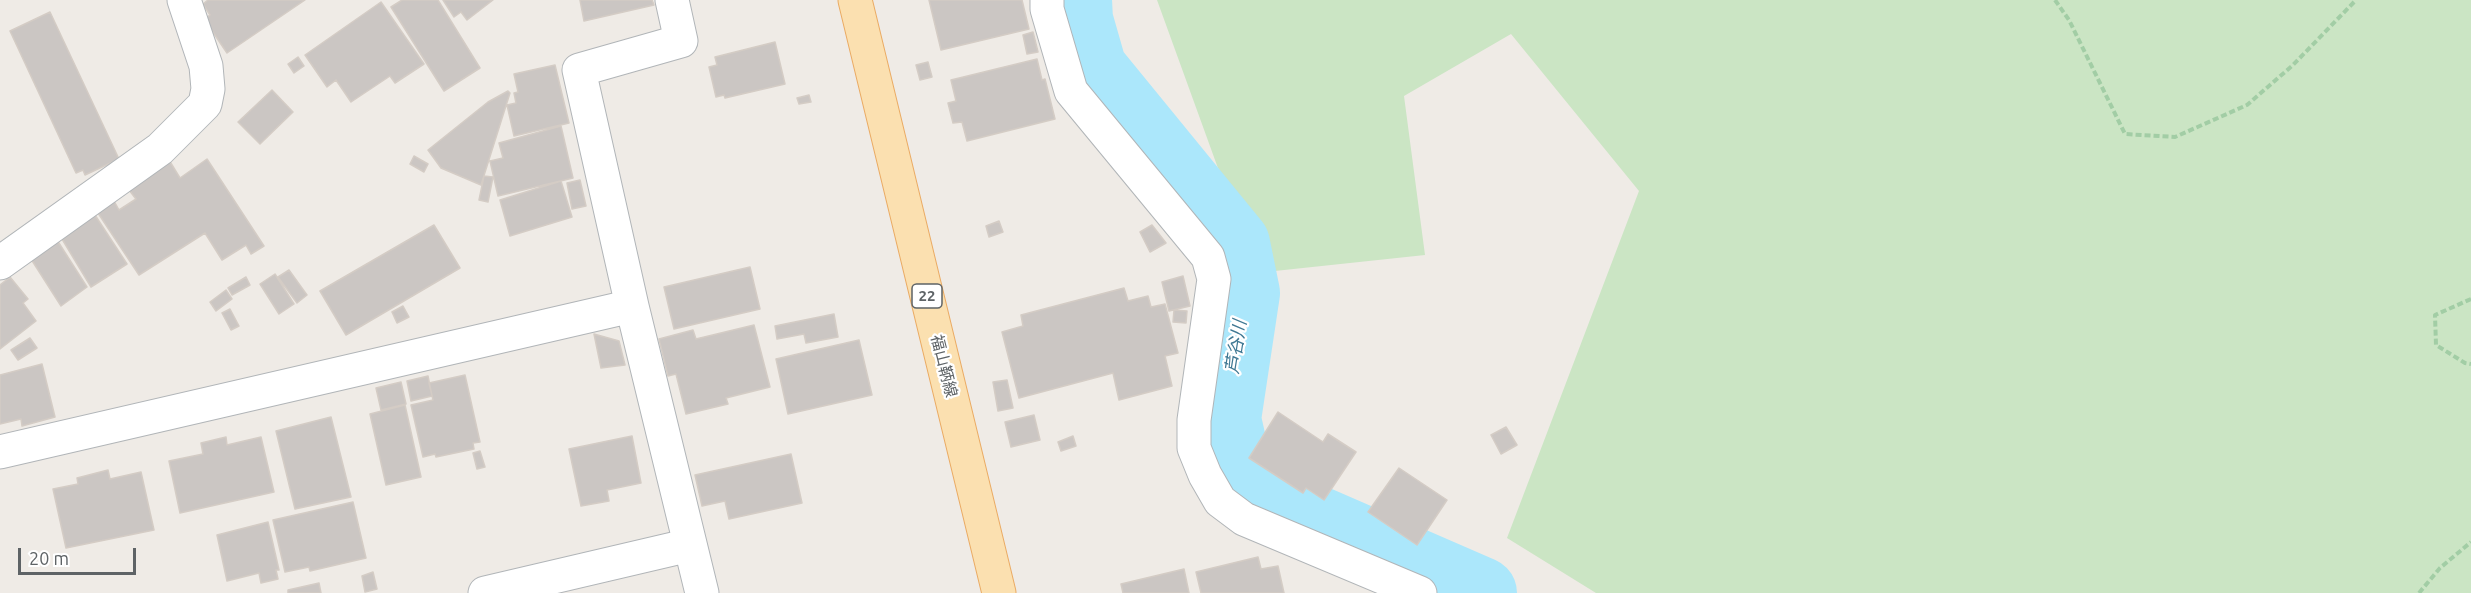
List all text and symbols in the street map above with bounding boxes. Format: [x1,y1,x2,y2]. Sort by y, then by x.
road number: 22 [912,284,942,308]
water label: 芦谷川 [1221,319,1251,375]
street label: 福山鞆線 [927,333,961,399]
scale bar [21,536,140,574]
text: 20 m [29,548,69,568]

